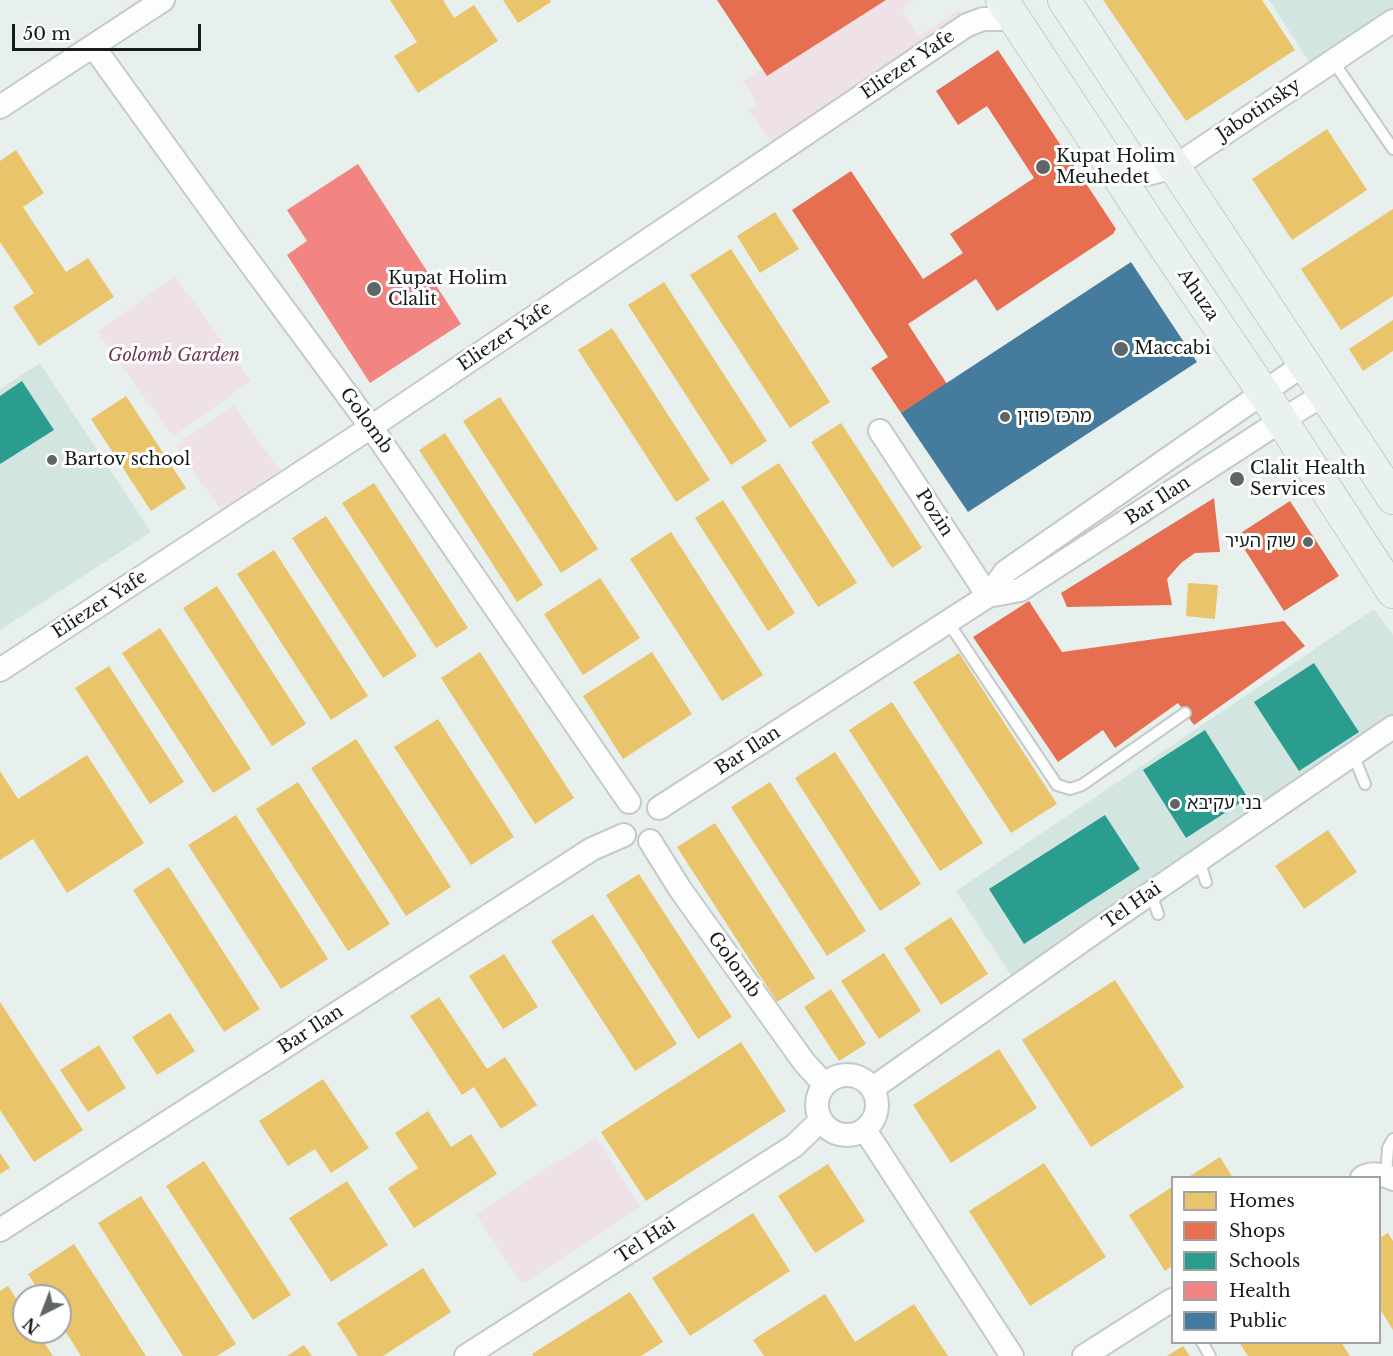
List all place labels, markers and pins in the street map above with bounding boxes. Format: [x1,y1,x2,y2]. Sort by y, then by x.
place label: Kupat Holim Meuhedet [1056,146,1175,188]
marker: Kupat Holim Meuhedet [1034,158,1052,176]
place label: Kupat Holim Clalit [388,268,507,310]
marker: Kupat Holim Clalit [365,280,383,298]
place label: Maccabi [1134,338,1211,360]
marker: Maccabi [1112,340,1130,358]
place label: מרכז פוזין [1017,406,1092,428]
marker: מרכז פוזין [998,410,1012,424]
place label: Bartov school [64,449,190,471]
marker: Bartov school [45,453,59,467]
place label: Clalit Health Services [1250,458,1366,500]
marker: Clalit Health Services [1228,470,1246,488]
place label: שוק העיר [1225,531,1296,553]
marker: שוק העיר [1301,535,1315,549]
place label: בני עקיבא [1187,793,1262,815]
marker: בני עקיבא [1168,797,1182,811]

